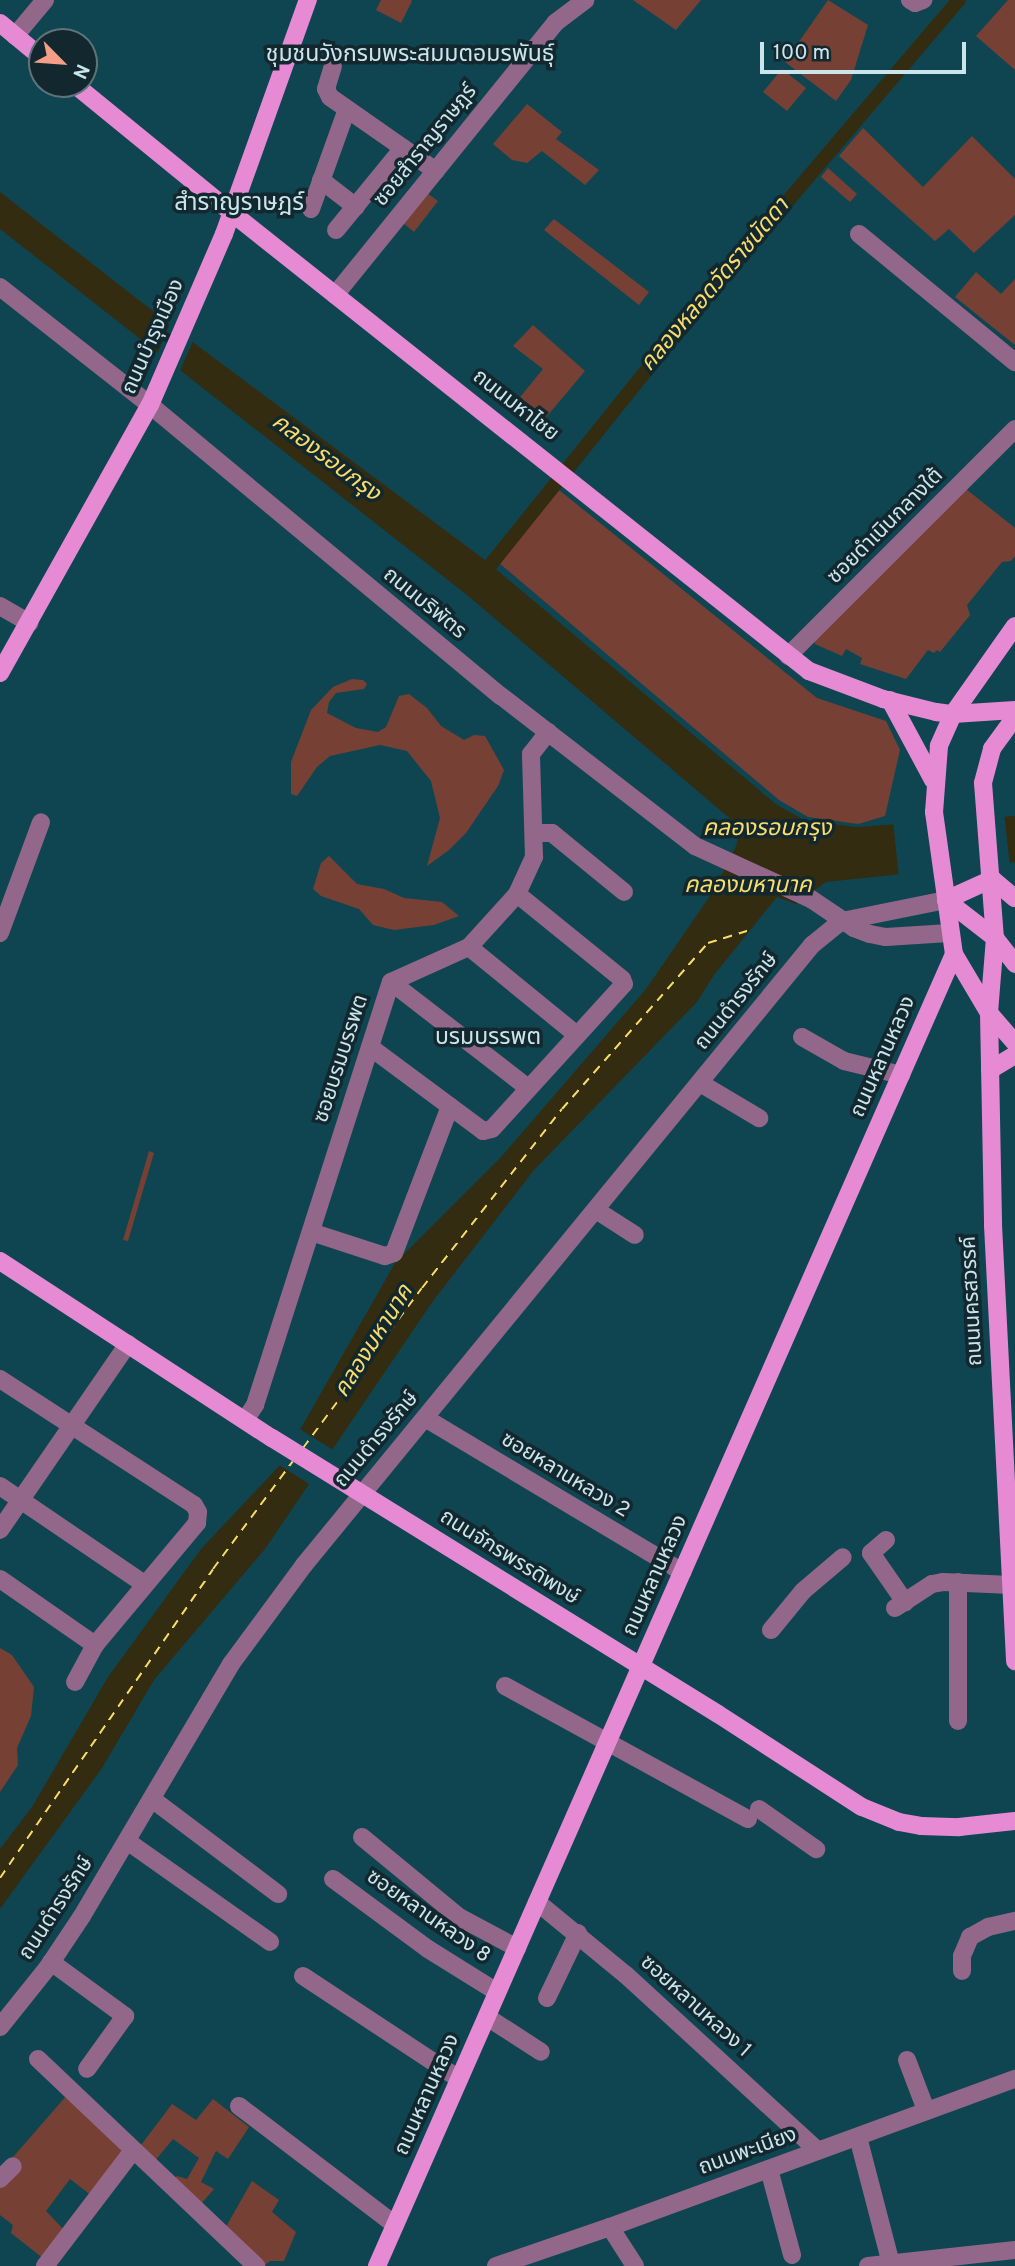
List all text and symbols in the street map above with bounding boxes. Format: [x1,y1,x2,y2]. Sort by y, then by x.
north arrow [28,28,98,98]
scale bar [763,28,970,72]
text: 100 m [773,40,830,67]
district label: ชุมชนวังกรมพระสมมตอมรพันธุ์ [266,42,554,70]
text: N [66,60,94,82]
street label: ซอยสำราญราษฎร์ [369,80,483,212]
district label: สำราญราษฎร์ [174,191,304,219]
water label: คลองหลอดวัดราชนัดดา [636,194,796,378]
street label: ถนนบำรุงเมือง [117,275,191,399]
street label: ถนนมหาไชย [467,365,563,447]
water label: คลองรอบกรุง [265,409,385,509]
street label: ซอยดำเนินกลางใต้ [823,464,949,590]
street label: ถนนบริพัตร [377,563,471,645]
water label: คลองรอบกรุง [703,816,831,844]
water label: คลองมหานาค [684,873,812,901]
street label: ถนนดำรงรักษ์ [690,948,784,1056]
street label: ซอยบรมบรรพต [309,992,375,1126]
street label: ถนนหลานหลวง [846,992,922,1122]
district label: บรมบรรพต [435,1025,541,1053]
street label: ถนนนครสวรรค์ [957,1235,989,1367]
water label: คลองมหานาค [330,1281,420,1403]
street label: ถนนดำรงรักษ์ [330,1387,424,1493]
street label: ซอยหลานหลวง 2 [496,1428,634,1524]
street label: ถนนจักรพรรดิพงษ์ [435,1505,583,1611]
street label: ถนนหลานหลวง [618,1511,694,1641]
street label: ถนนดำรงรักษ์ [14,1853,100,1965]
street label: ซอยหลานหลวง 8 [361,1865,495,1969]
street label: ซอยหลานหลวง 1 [634,1951,756,2063]
street label: ถนนหลานหลวง [390,2030,466,2160]
street label: ถนนพะเนียง [695,2123,801,2181]

